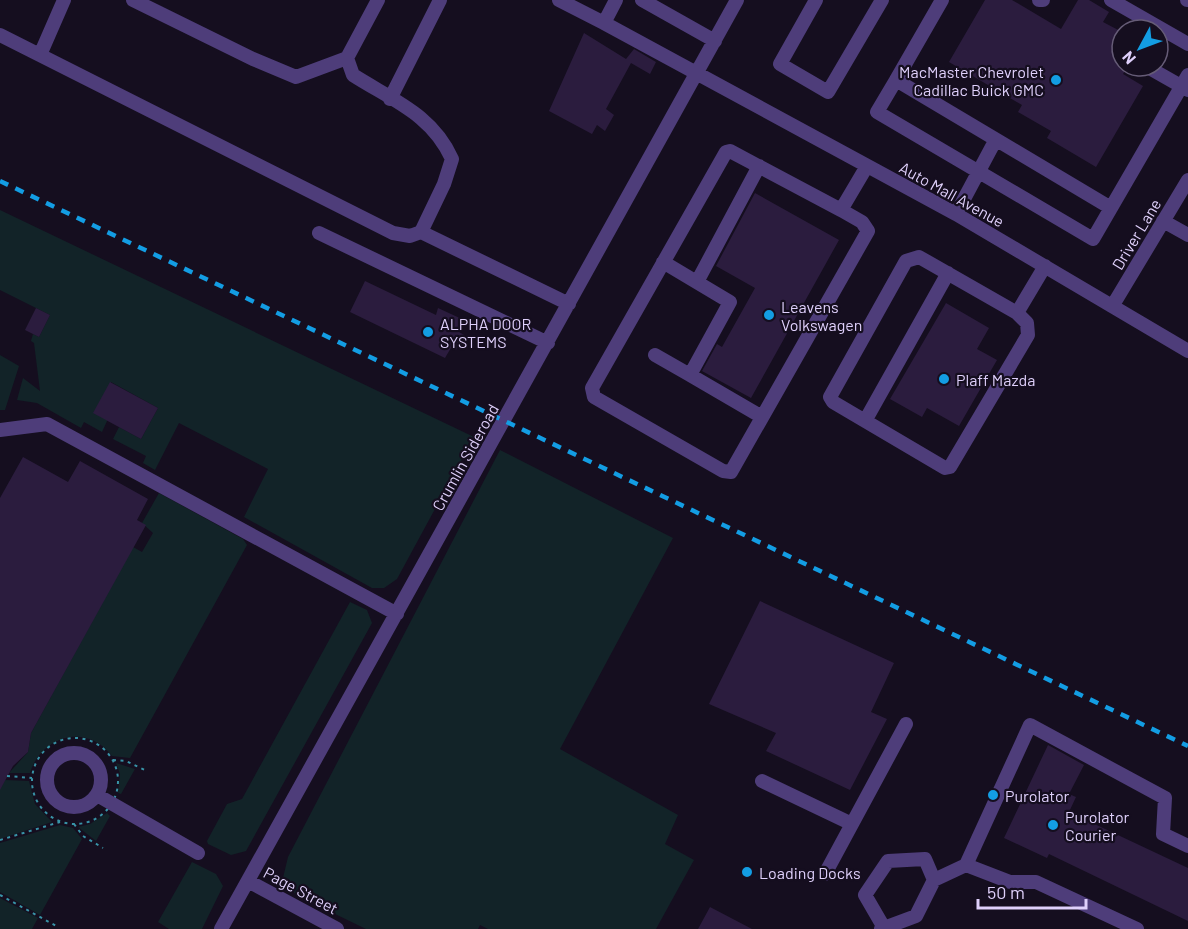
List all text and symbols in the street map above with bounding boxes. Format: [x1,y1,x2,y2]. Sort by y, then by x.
north arrow [1110,18,1170,78]
text: N [1118,48,1139,68]
place label: MacMaster Chevrolet Cadillac Buick GMC [899,62,1044,99]
marker: MacMaster Chevrolet Cadillac Buick GMC [1049,73,1063,87]
street label: Auto Mall Avenue [896,157,1008,231]
street label: Driver Lane [1108,195,1164,273]
place label: Leavens Volkswagen [781,297,862,334]
marker: Leavens Volkswagen [762,308,776,322]
place label: ALPHA DOOR SYSTEMS [440,314,532,351]
marker: ALPHA DOOR SYSTEMS [421,325,435,339]
place label: Plaff Mazda [956,370,1036,389]
marker: Plaff Mazda [937,372,951,386]
street label: Crumlin Sideroad [428,400,502,514]
place label: Purolator [1005,786,1070,805]
marker: Purolator [986,788,1000,802]
place label: Purolator Courier [1065,807,1130,844]
marker: Purolator Courier [1046,818,1060,832]
street label: Page Street [261,862,341,918]
place label: Loading Docks [759,863,861,882]
marker: Loading Docks [740,865,754,879]
scale bar [978,872,1086,910]
text: 50 m [987,881,1025,903]

